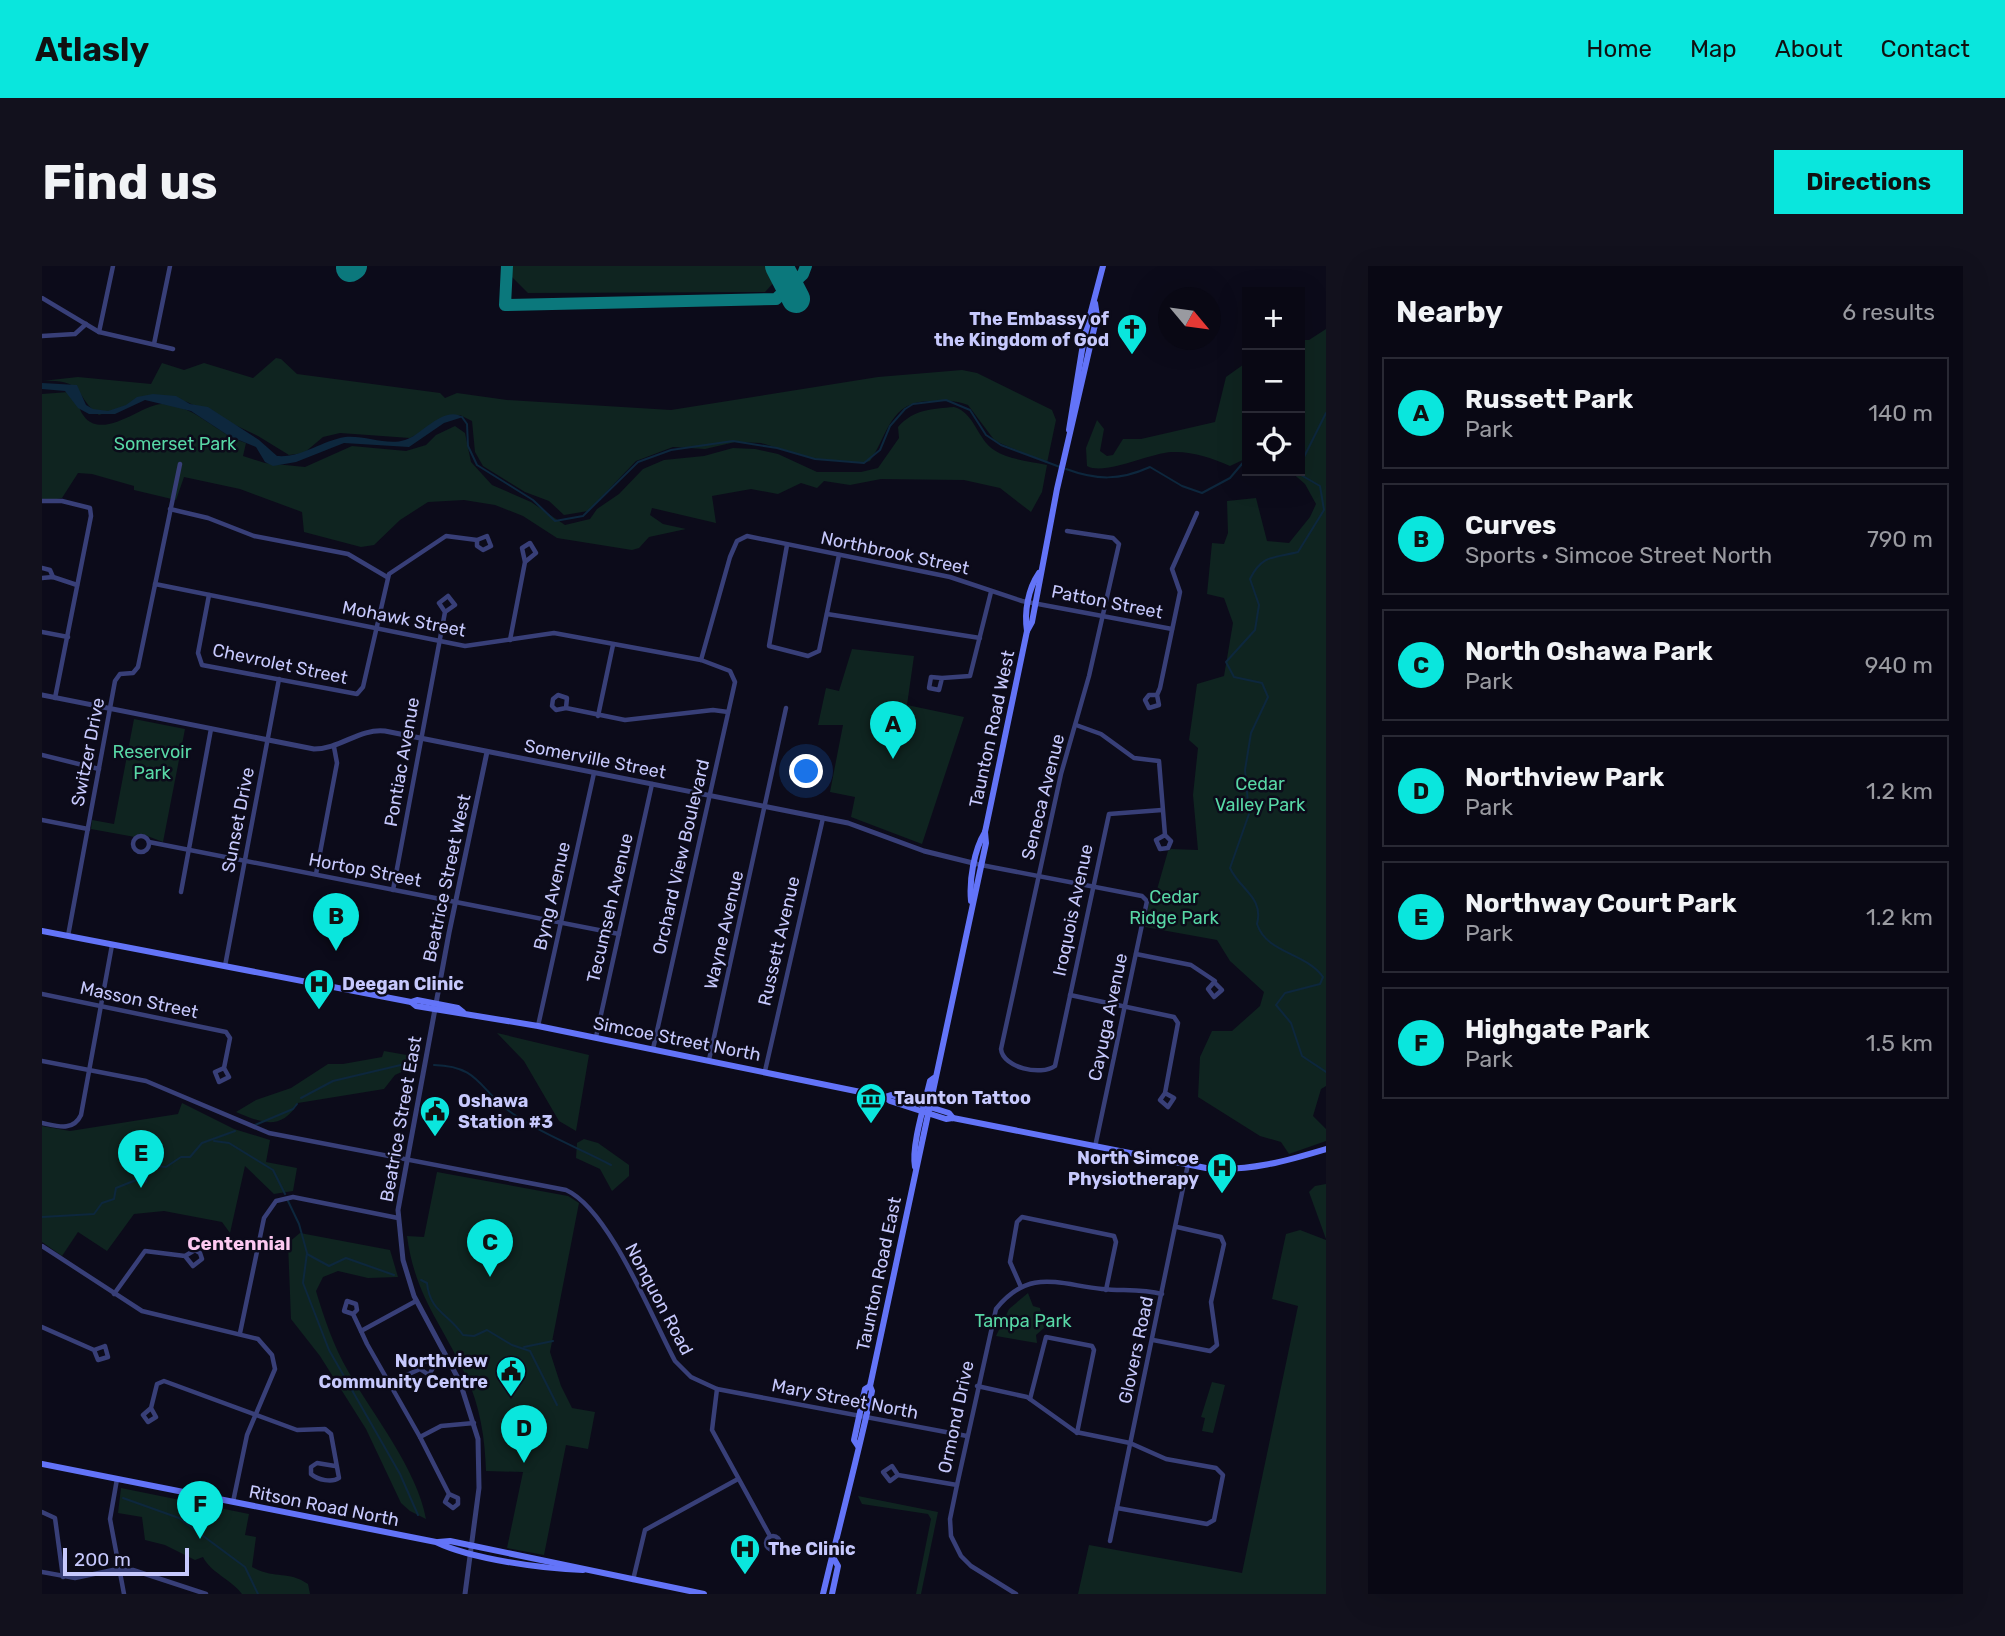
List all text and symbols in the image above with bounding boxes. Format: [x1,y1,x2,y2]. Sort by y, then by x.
text: Atlasly [35,30,149,69]
text: Home [1586,35,1652,63]
text: Map [1690,35,1737,63]
text: About [1775,35,1843,63]
text: Contact [1881,35,1970,63]
button: Directions [1774,150,1963,214]
text: Find us [42,153,218,211]
north arrow [1158,287,1221,350]
map controls [1242,287,1305,476]
button: + [1242,287,1305,350]
text: Nearby [1396,294,1503,330]
text: 6 results [1842,298,1935,326]
place label: The Embassy of the Kingdom of God [934,308,1109,351]
church icon: The Embassy of the Kingdom of God [1115,312,1149,356]
button: − [1242,350,1305,413]
text: Russett Park [1465,384,1633,415]
text: A [1413,399,1429,427]
text: 140 m [1868,399,1933,427]
button: locate [1242,413,1305,476]
text: Park [1465,415,1513,443]
park label: Somerset Park [114,433,237,455]
text: Curves [1465,510,1557,541]
text: B [1413,525,1429,553]
text: 790 m [1867,525,1933,553]
street label: Northbrook Street [819,527,971,579]
text: Sports · Simcoe Street North [1465,541,1772,569]
street label: Patton Street [1049,580,1165,624]
street label: Mohawk Street [340,596,468,642]
text: North Oshawa Park [1465,636,1713,667]
street label: Chevrolet Street [210,639,350,689]
street label: Taunton Road West [965,648,1019,810]
text: C [1413,651,1429,679]
text: 940 m [1865,651,1933,679]
text: Park [1465,667,1513,695]
street label: Switzer Drive [67,696,109,808]
street label: Pontiac Avenue [380,696,424,828]
pin: A [870,701,916,759]
street label: Seneca Avenue [1017,732,1069,862]
street label: Somerville Street [522,734,668,784]
park label: Reservoir Park [112,741,192,784]
your location [789,754,823,788]
street label: Orchard View Boulevard [648,757,714,957]
text: Northview Park [1465,762,1664,793]
street label: Sunset Drive [217,765,259,875]
park label: Cedar Valley Park [1215,773,1306,816]
text: D [1413,777,1429,805]
text: 1.2 km [1866,777,1933,805]
street label: Beatrice Street West [418,792,476,964]
text: Park [1465,793,1513,821]
street label: Tecumseh Avenue [582,831,638,985]
street label: Byng Avenue [529,840,575,952]
street label: Iroquois Avenue [1048,842,1098,978]
street label: Hortop Street [307,848,423,892]
street label: Wayne Avenue [700,868,748,992]
street label: Russett Avenue [753,874,805,1008]
park label: Cedar Ridge Park [1129,886,1219,929]
text: Northway Court Park [1465,888,1737,919]
pin: B [313,893,359,951]
text: E [1414,903,1428,931]
text: 1.2 km [1866,903,1933,931]
text: Park [1465,919,1513,947]
street label: Cayuga Avenue [1084,951,1132,1083]
hospital icon: Deegan Clinic [302,967,336,1011]
place label: Deegan Clinic [342,973,464,995]
street label: Masson Street [78,977,200,1023]
street label: Simcoe Street North [591,1012,763,1066]
text: Highgate Park [1465,1014,1650,1045]
text: F [1414,1029,1428,1057]
text: 1.5 km [1866,1029,1933,1057]
street label: Beatrice Street East [376,1034,426,1204]
text: Park [1465,1045,1513,1073]
museum icon: Taunton Tattoo [854,1081,888,1125]
place label: Taunton Tattoo [894,1087,1031,1109]
place label: Oshawa Station #3 [458,1090,553,1133]
public building icon: Oshawa Station #3 [418,1094,452,1138]
pin: E [118,1130,164,1188]
place label: North Simcoe Physiotherapy [1068,1147,1199,1190]
hospital icon: North Simcoe Physiotherapy [1205,1151,1239,1195]
street label: Taunton Road East [852,1195,906,1353]
pin: C [467,1219,513,1277]
district label: Centennial [187,1232,291,1255]
street label: Nonquon Road [620,1239,698,1359]
street label: Glovers Road [1114,1294,1158,1406]
park label: Tampa Park [974,1310,1072,1332]
place label: Northview Community Centre [319,1350,488,1393]
public building icon: Northview Community Centre [494,1354,528,1398]
street label: Ormond Drive [933,1359,979,1475]
street label: Mary Street North [770,1374,920,1424]
pin: D [501,1405,547,1463]
pin: F [177,1481,223,1539]
street label: Ritson Road North [247,1481,401,1531]
hospital icon: The Clinic [728,1532,762,1576]
place label: The Clinic [768,1538,856,1560]
scale bar [63,1545,189,1577]
text: 200 m [74,1548,131,1571]

